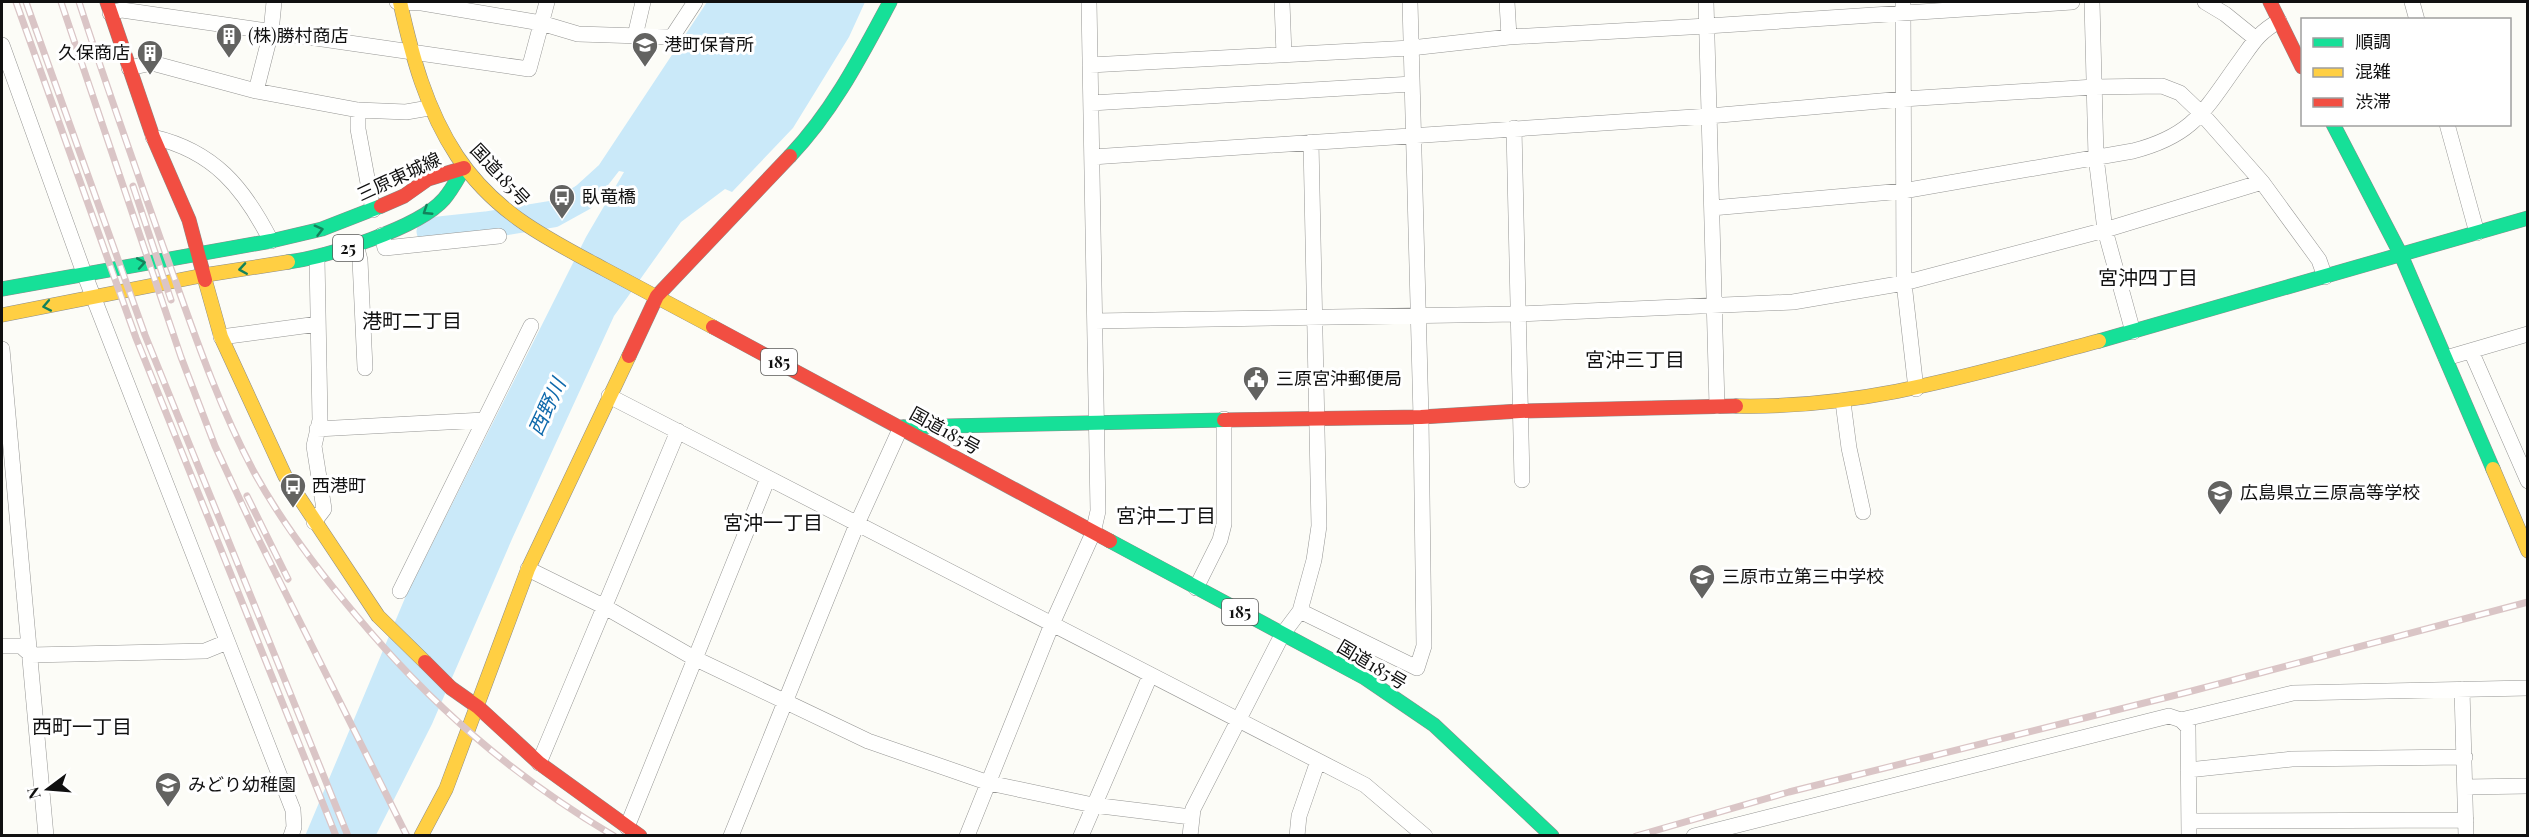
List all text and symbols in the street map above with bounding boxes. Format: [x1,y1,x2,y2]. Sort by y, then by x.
legend [2301,18,2511,126]
building icon: (株)勝村商店 [214,21,244,59]
place label: (株)勝村商店 [248,23,349,47]
text: 順調 [2355,29,2391,53]
school or university icon: 港町保育所 [630,30,660,68]
place label: 港町保育所 [664,32,754,56]
building icon: 久保商店 [135,38,165,76]
place label: 久保商店 [58,40,130,64]
text: 混雑 [2355,59,2391,83]
text: 渋滞 [2355,89,2391,113]
street label: 国道185号 [466,138,536,211]
street label: 三原東城線 [353,146,444,206]
bus stop icon: 臥竜橋 [547,182,577,220]
place label: 臥竜橋 [582,184,636,208]
one-way arrow [423,204,433,216]
one-way arrow [313,225,324,237]
road number: 25 [333,235,363,261]
one-way arrow [136,257,146,270]
one-way arrow [238,262,247,274]
district label: 宮沖四丁目 [2098,263,2198,290]
one-way arrow [43,299,53,312]
district label: 港町二丁目 [362,306,462,333]
district label: 宮沖三丁目 [1585,345,1685,372]
road number: 185 [761,349,797,375]
public building icon: 三原宮沖郵便局 [1241,364,1271,402]
place label: 三原宮沖郵便局 [1276,366,1402,390]
water label: 西野川 [521,372,571,439]
street label: 国道185号 [906,401,985,459]
bus stop icon: 西港町 [278,471,308,509]
place label: 西港町 [312,473,366,497]
school or university icon: 広島県立三原高等学校 [2205,478,2235,516]
place label: 広島県立三原高等学校 [2240,480,2420,504]
district label: 宮沖二丁目 [1116,501,1216,528]
district label: 宮沖一丁目 [723,508,823,535]
school or university icon: 三原市立第三中学校 [1687,562,1717,600]
place label: 三原市立第三中学校 [1722,564,1884,588]
road number: 185 [1222,599,1258,625]
street label: 国道185号 [1333,634,1412,694]
district label: 西町一丁目 [32,712,132,739]
north arrow [18,759,78,819]
school or university icon: みどり幼稚園 [153,770,183,808]
place label: みどり幼稚園 [188,772,296,796]
text: N [21,784,45,802]

